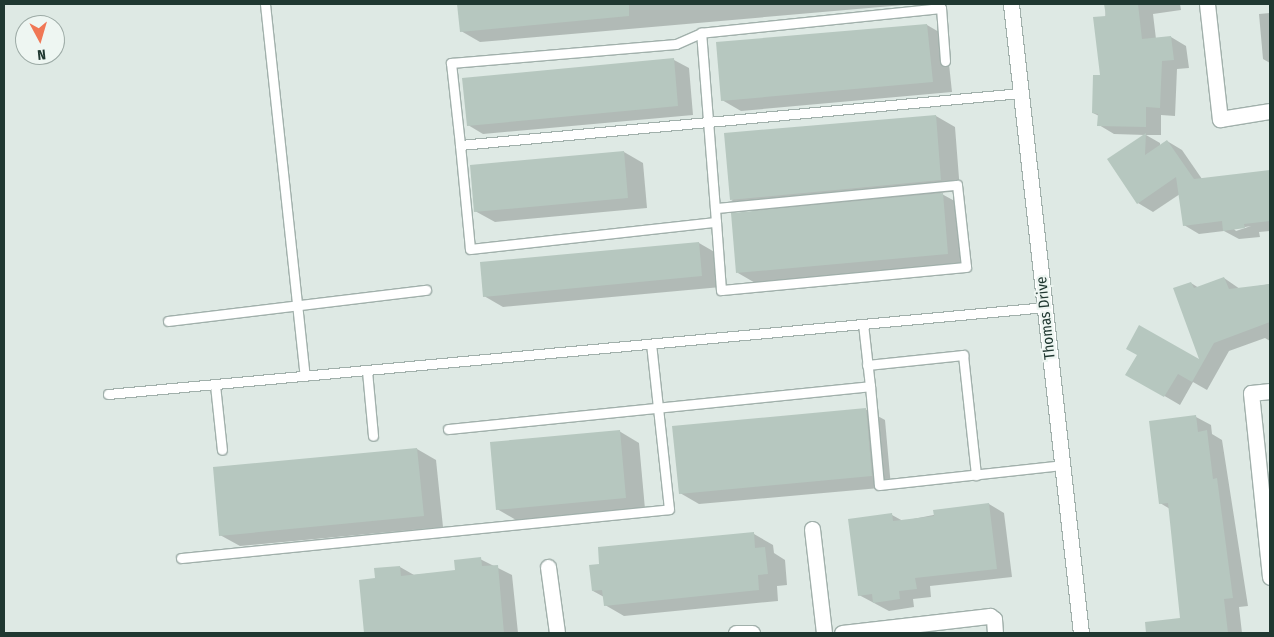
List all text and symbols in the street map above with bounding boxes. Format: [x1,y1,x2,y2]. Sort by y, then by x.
north arrow [15,15,65,65]
text: N [36,46,47,63]
street label: Thomas Drive [1033,276,1059,360]

